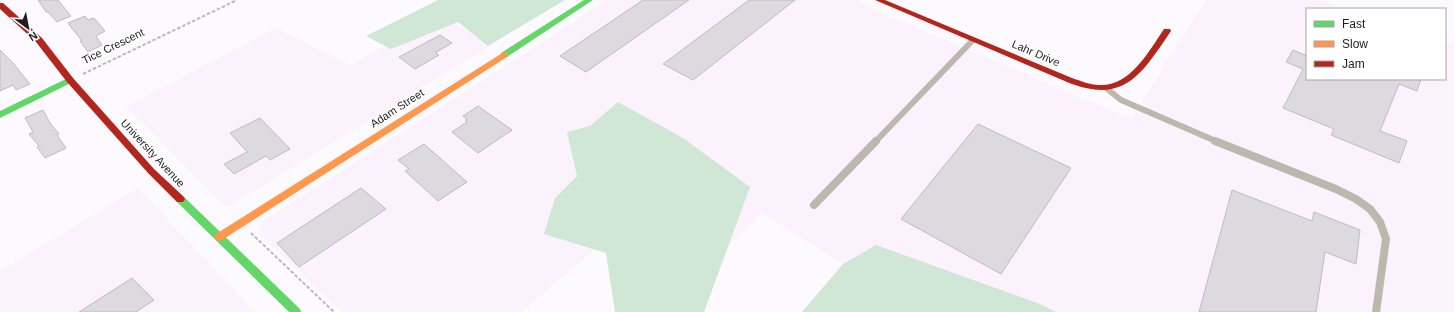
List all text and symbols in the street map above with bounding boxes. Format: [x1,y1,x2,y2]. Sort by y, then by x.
north arrow [8,8,48,48]
legend [1306,8,1446,80]
text: Fast [1342,17,1366,31]
street label: Tice Crescent [80,26,146,66]
text: N [27,29,40,44]
text: Slow [1342,37,1368,51]
street label: Lahr Drive [1010,38,1062,68]
text: Jam [1342,57,1365,71]
street label: Adam Street [368,86,426,130]
street label: University Avenue [119,117,187,189]

